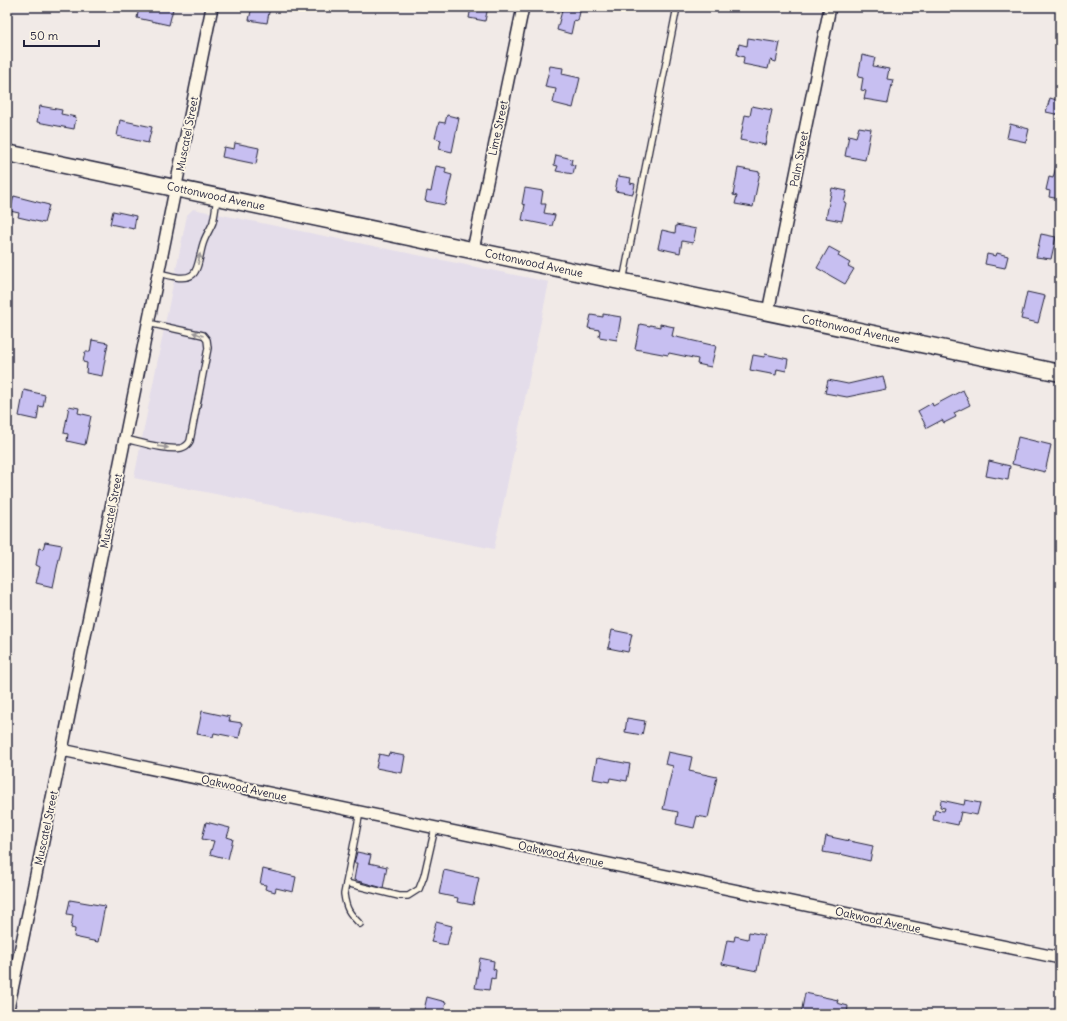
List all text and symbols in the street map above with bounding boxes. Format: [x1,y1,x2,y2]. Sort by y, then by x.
scale bar [24,22,99,48]
text: 50 m [30,28,59,43]
street label: Muscatel Street [173,95,201,173]
street label: Lime Street [485,99,511,157]
street label: Palm Street [787,130,811,188]
street label: Cottonwood Avenue [166,179,266,213]
street label: Cottonwood Avenue [484,246,584,280]
one-way arrow [196,253,202,265]
street label: Cottonwood Avenue [801,312,901,346]
one-way arrow [191,331,203,337]
one-way arrow [157,444,169,450]
street label: Muscatel Street [97,472,125,550]
street label: Oakwood Avenue [200,772,288,804]
street label: Muscatel Street [31,789,61,867]
street label: Oakwood Avenue [517,838,605,870]
street label: Oakwood Avenue [834,904,922,936]

